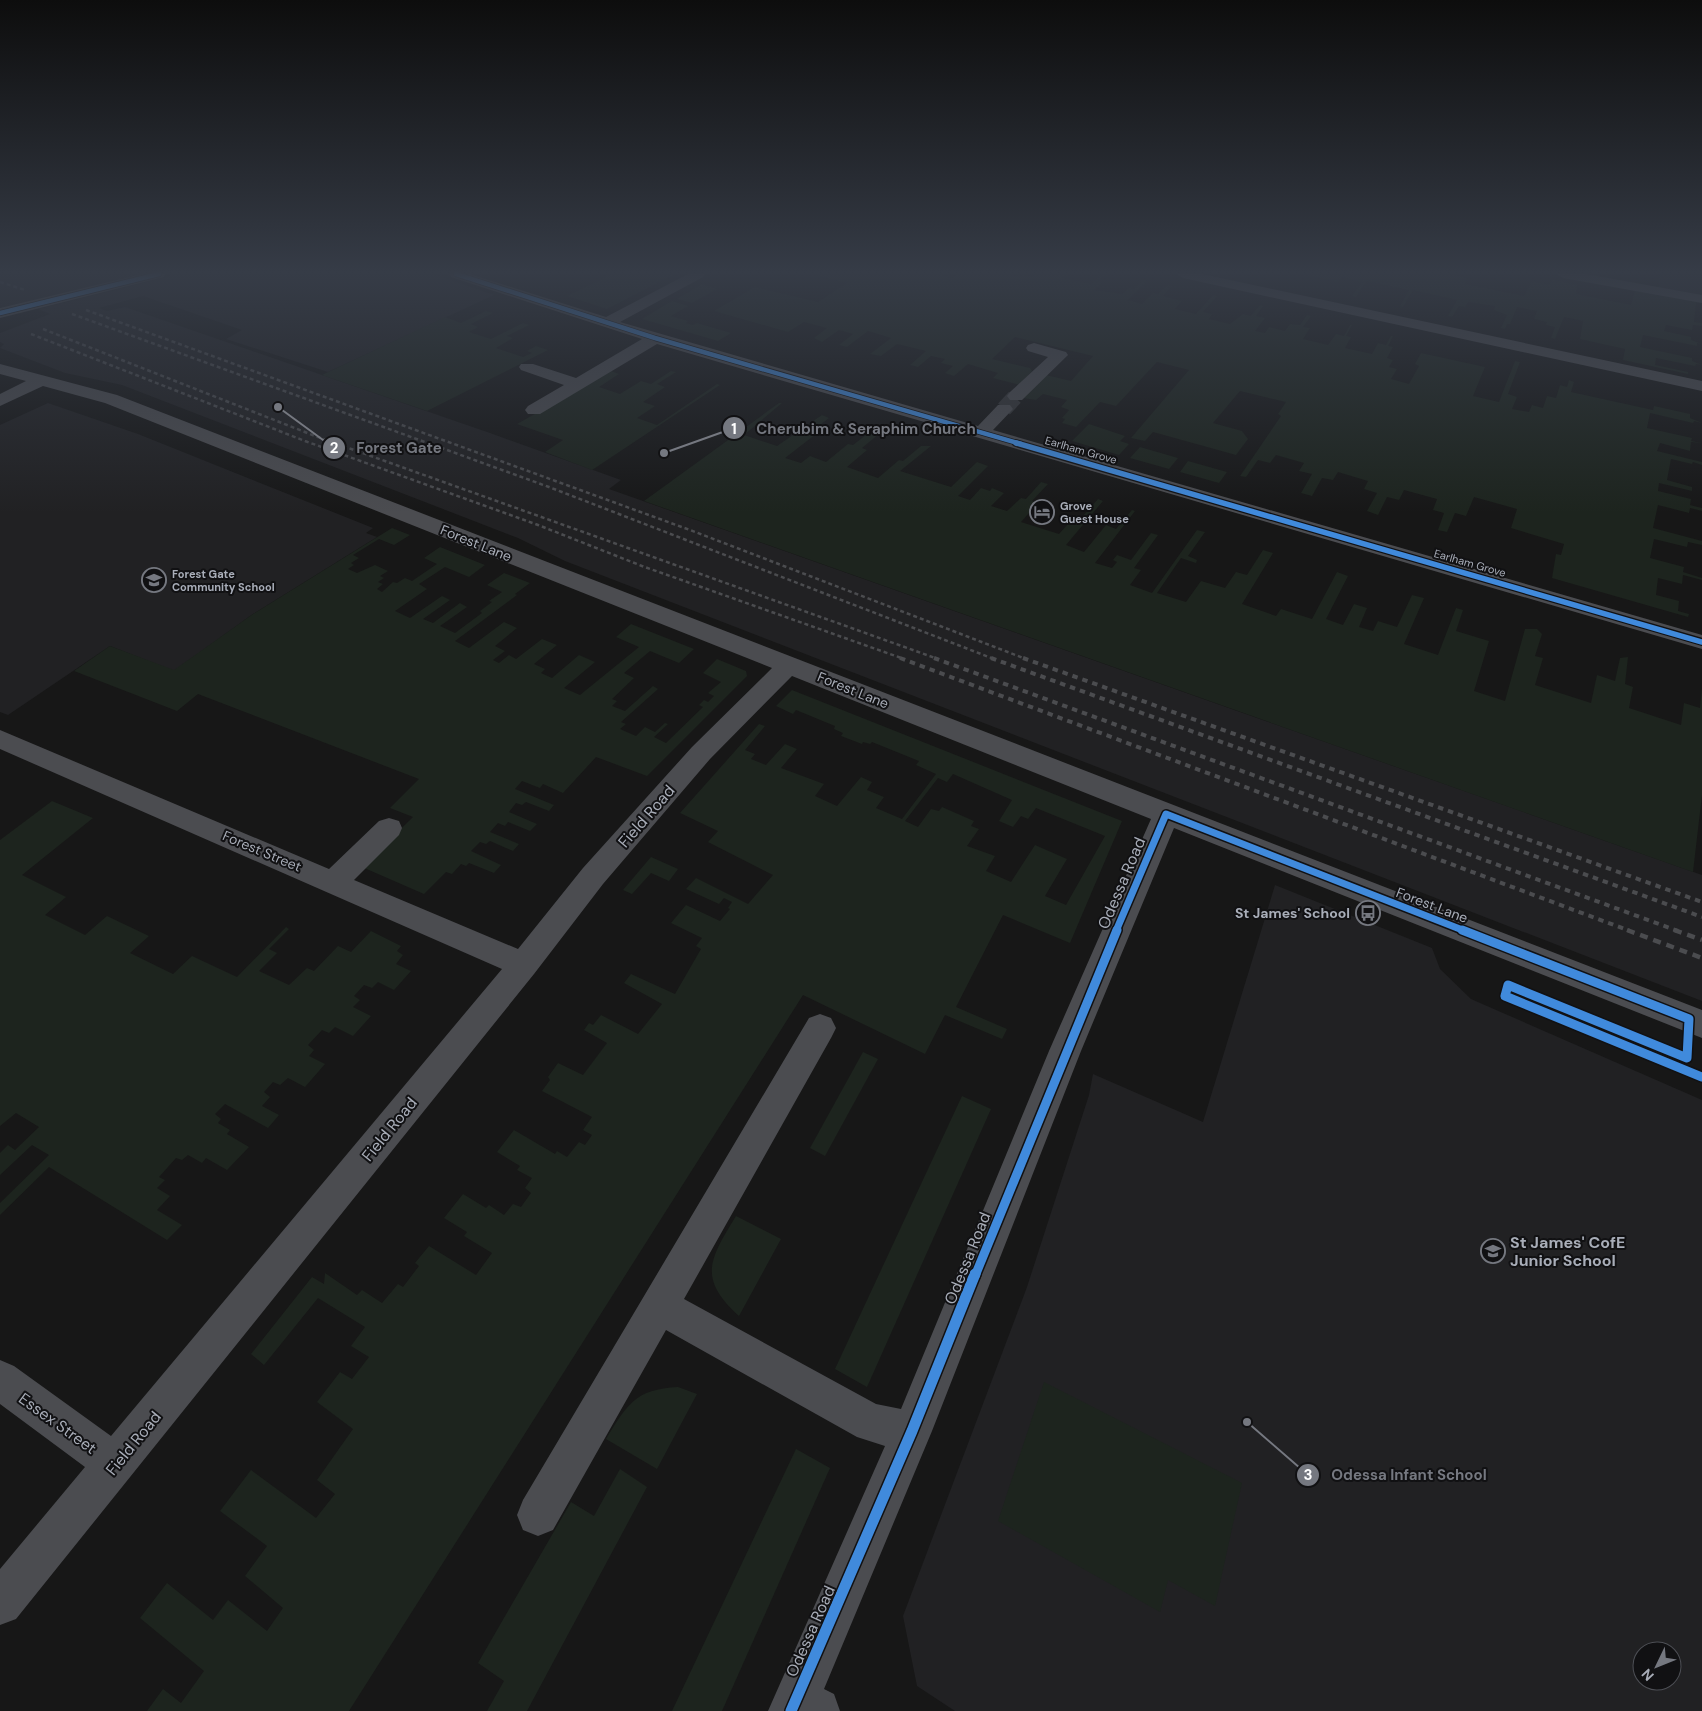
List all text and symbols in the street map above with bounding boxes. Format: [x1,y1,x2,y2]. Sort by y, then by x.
callout: Cherubim & Seraphim Church [721,413,986,443]
text: 1 [731,419,737,439]
text: Cherubim & Seraphim Church [756,419,976,439]
callout: Forest Gate [322,433,452,463]
street label: Earlham Grove [1044,433,1118,467]
text: 2 [330,438,339,458]
text: Forest Gate [356,438,442,458]
hotel icon: Grove Guest House [1029,499,1055,525]
place label: Grove Guest House [1060,499,1129,526]
street label: Forest Lane [438,521,514,565]
street label: Earlham Grove [1433,546,1507,580]
school or university icon: Forest Gate Community School [141,567,167,593]
place label: Forest Gate Community School [172,567,275,594]
street label: Forest Lane [815,668,891,712]
street label: Field Road [613,781,679,852]
street label: Forest Street [220,826,304,876]
street label: Odessa Road [1093,834,1150,932]
street label: Forest Lane [1394,883,1470,927]
bus stop icon: St James' School [1355,900,1381,926]
place label: St James' School [1235,904,1350,922]
street label: Field Road [357,1093,422,1166]
street label: Odessa Road [939,1209,996,1307]
place label: St James' CofE Junior School [1510,1232,1625,1271]
school or university icon: St James' CofE Junior School [1480,1238,1506,1264]
street label: Essex Street [15,1388,101,1459]
street label: Field Road [101,1407,166,1480]
callout: Odessa Infant School [1296,1460,1496,1490]
text: 3 [1303,1465,1313,1485]
text: Odessa Infant School [1331,1465,1487,1485]
street label: Odessa Road [781,1582,840,1680]
north arrow [1632,1641,1682,1691]
text: N [1637,1665,1658,1685]

